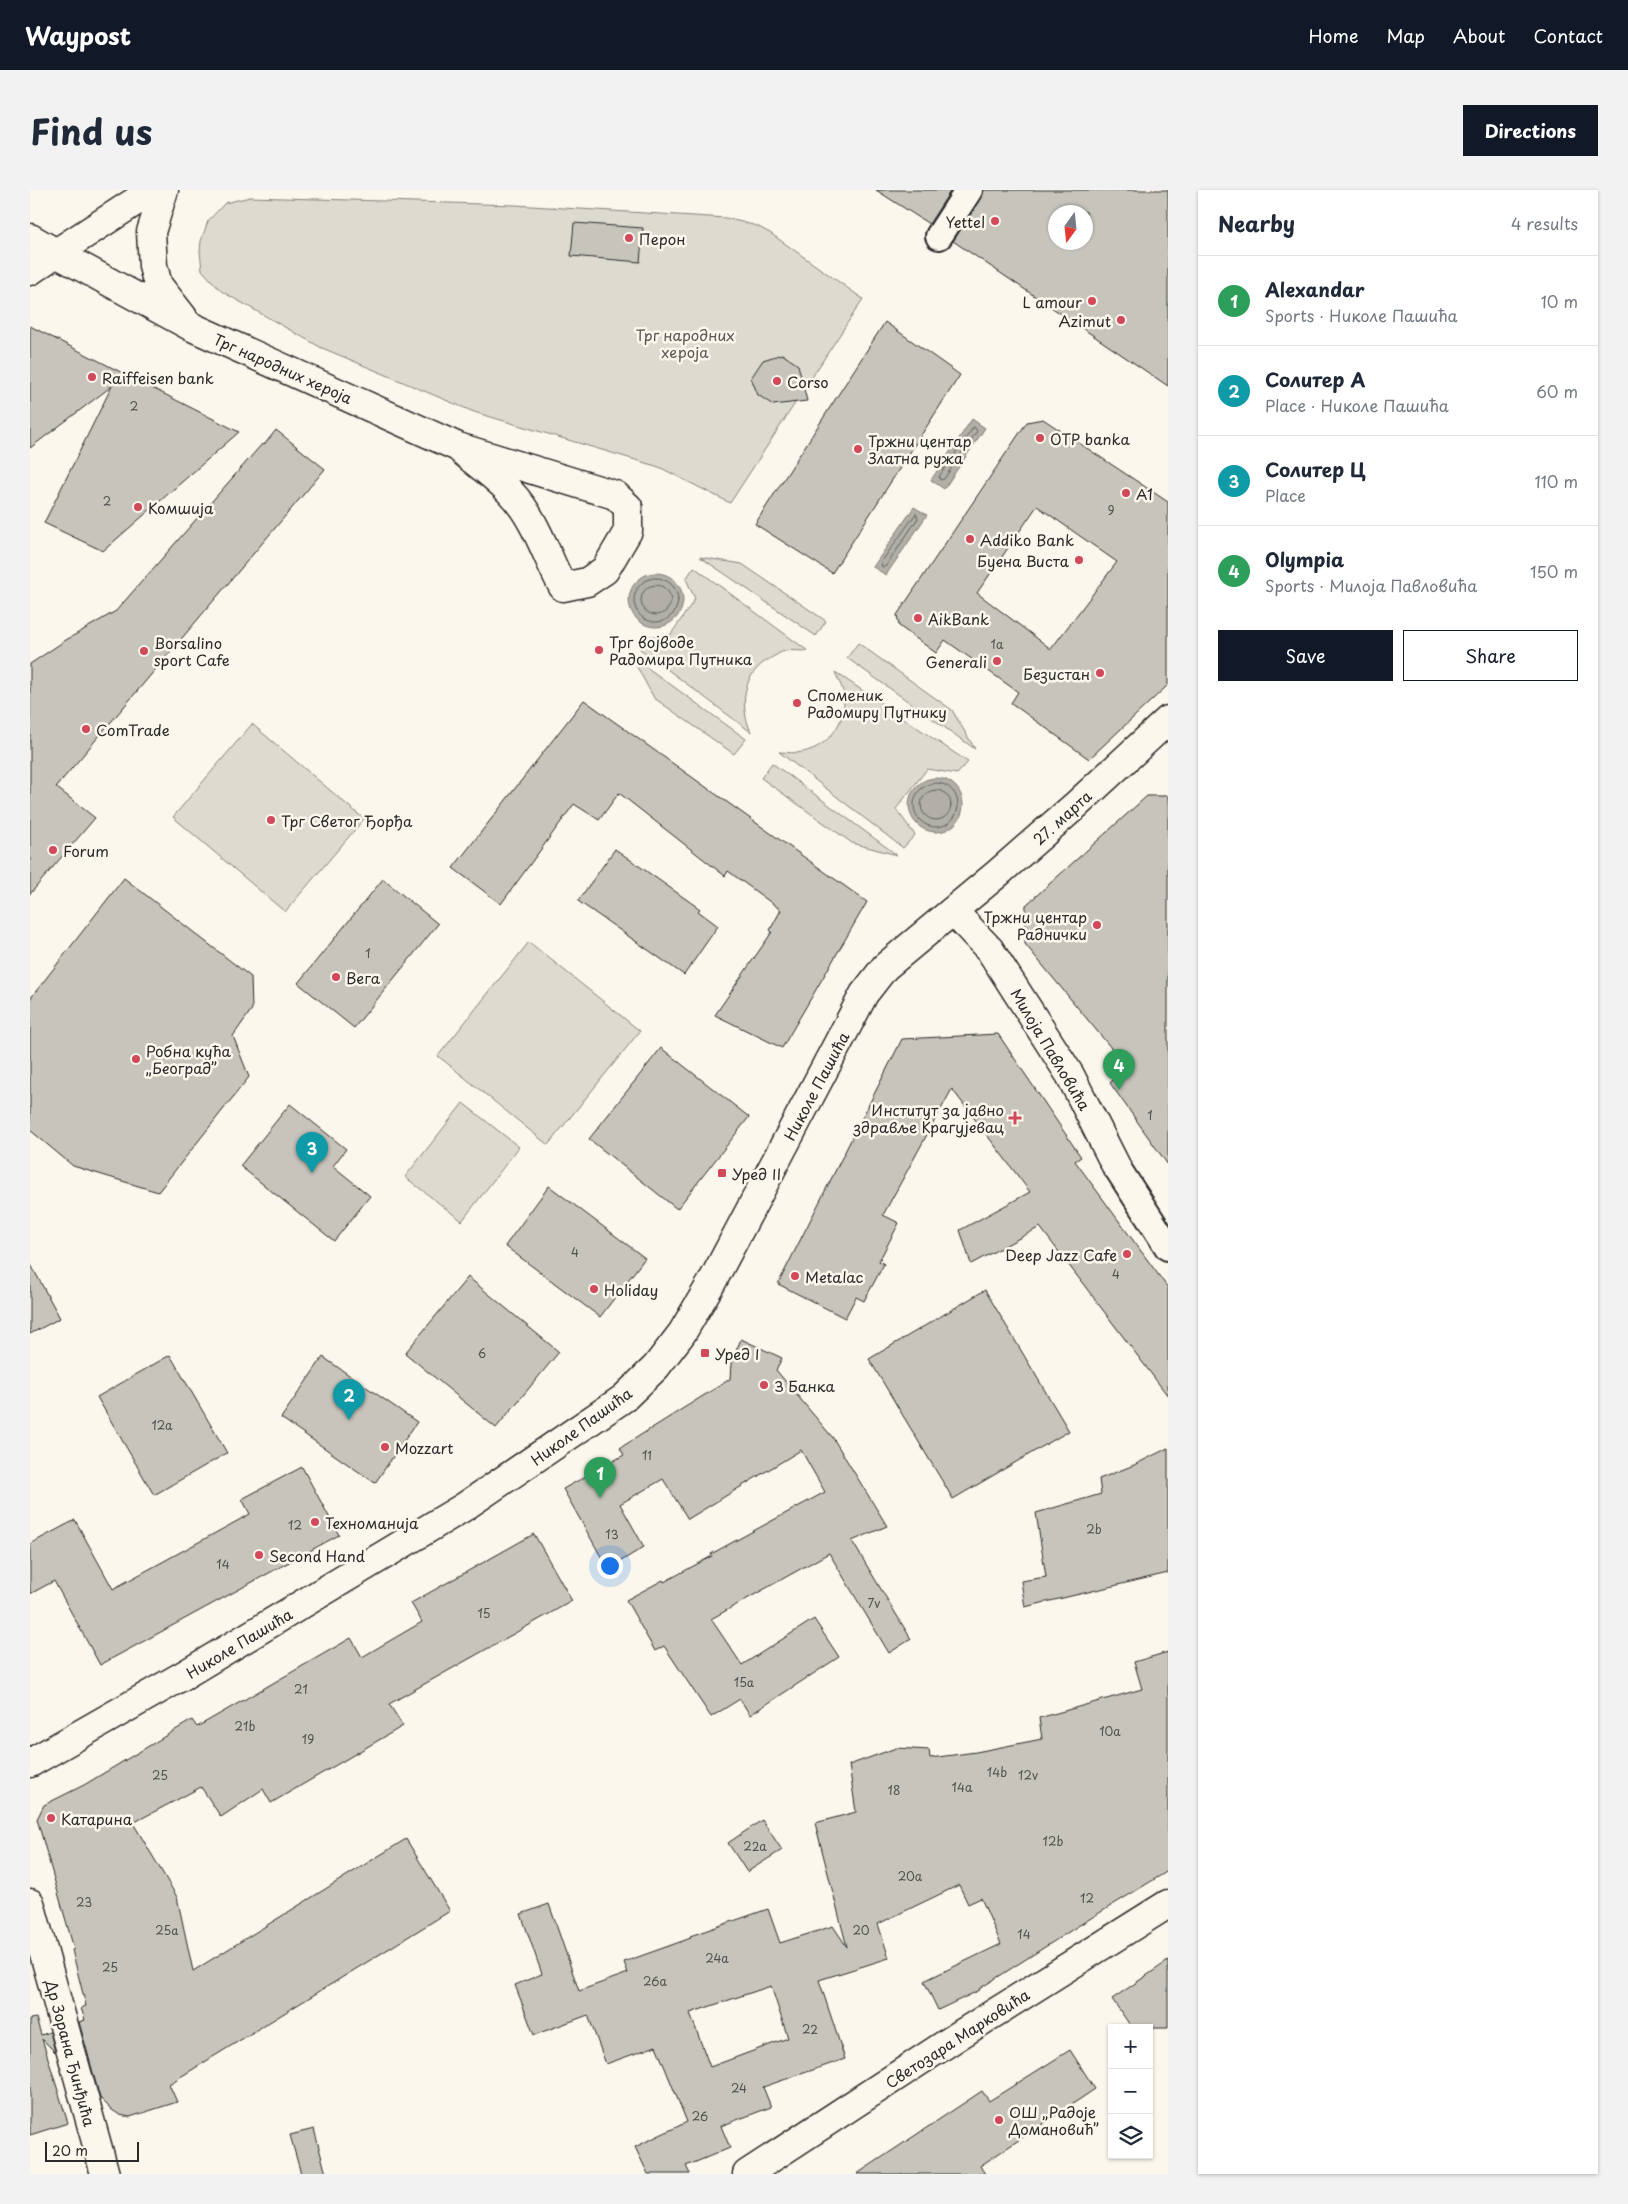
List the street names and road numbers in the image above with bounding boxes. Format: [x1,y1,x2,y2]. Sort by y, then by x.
street label: Трг народних хероја [210,327,357,409]
street label: 27. марта [1028,784,1097,850]
street label: Милоја Павловића [1005,984,1097,1115]
street label: Николе Пашића [778,1027,855,1144]
street label: Николе Пашића [526,1381,637,1471]
street label: Николе Пашића [182,1602,297,1684]
street label: Др Зорана Ђинђића [40,1976,102,2130]
street label: Светозара Марковића [880,1982,1034,2093]

